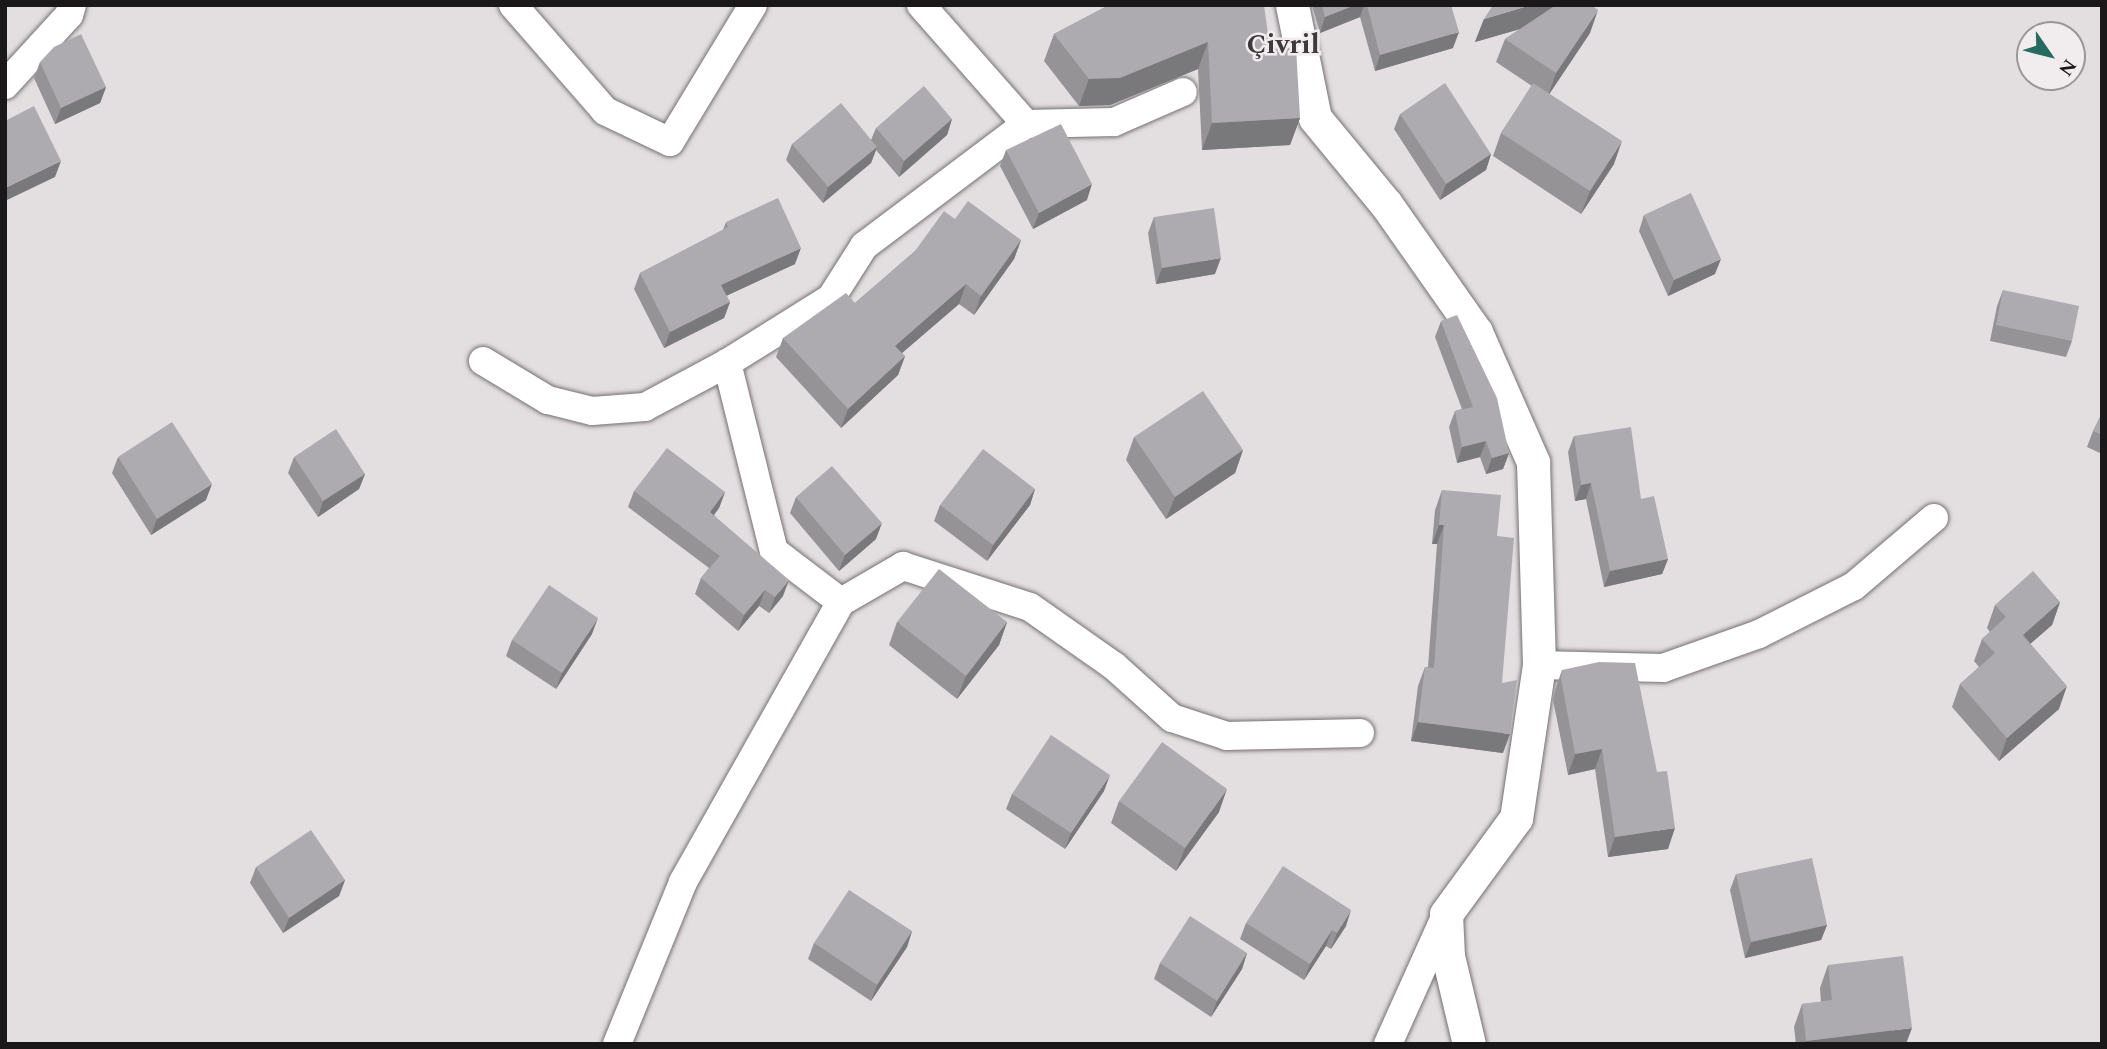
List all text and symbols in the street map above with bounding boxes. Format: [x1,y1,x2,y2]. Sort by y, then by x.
north arrow [2016,21,2086,91]
district label: Çivril [1246,28,1320,62]
text: N [2051,53,2083,82]

